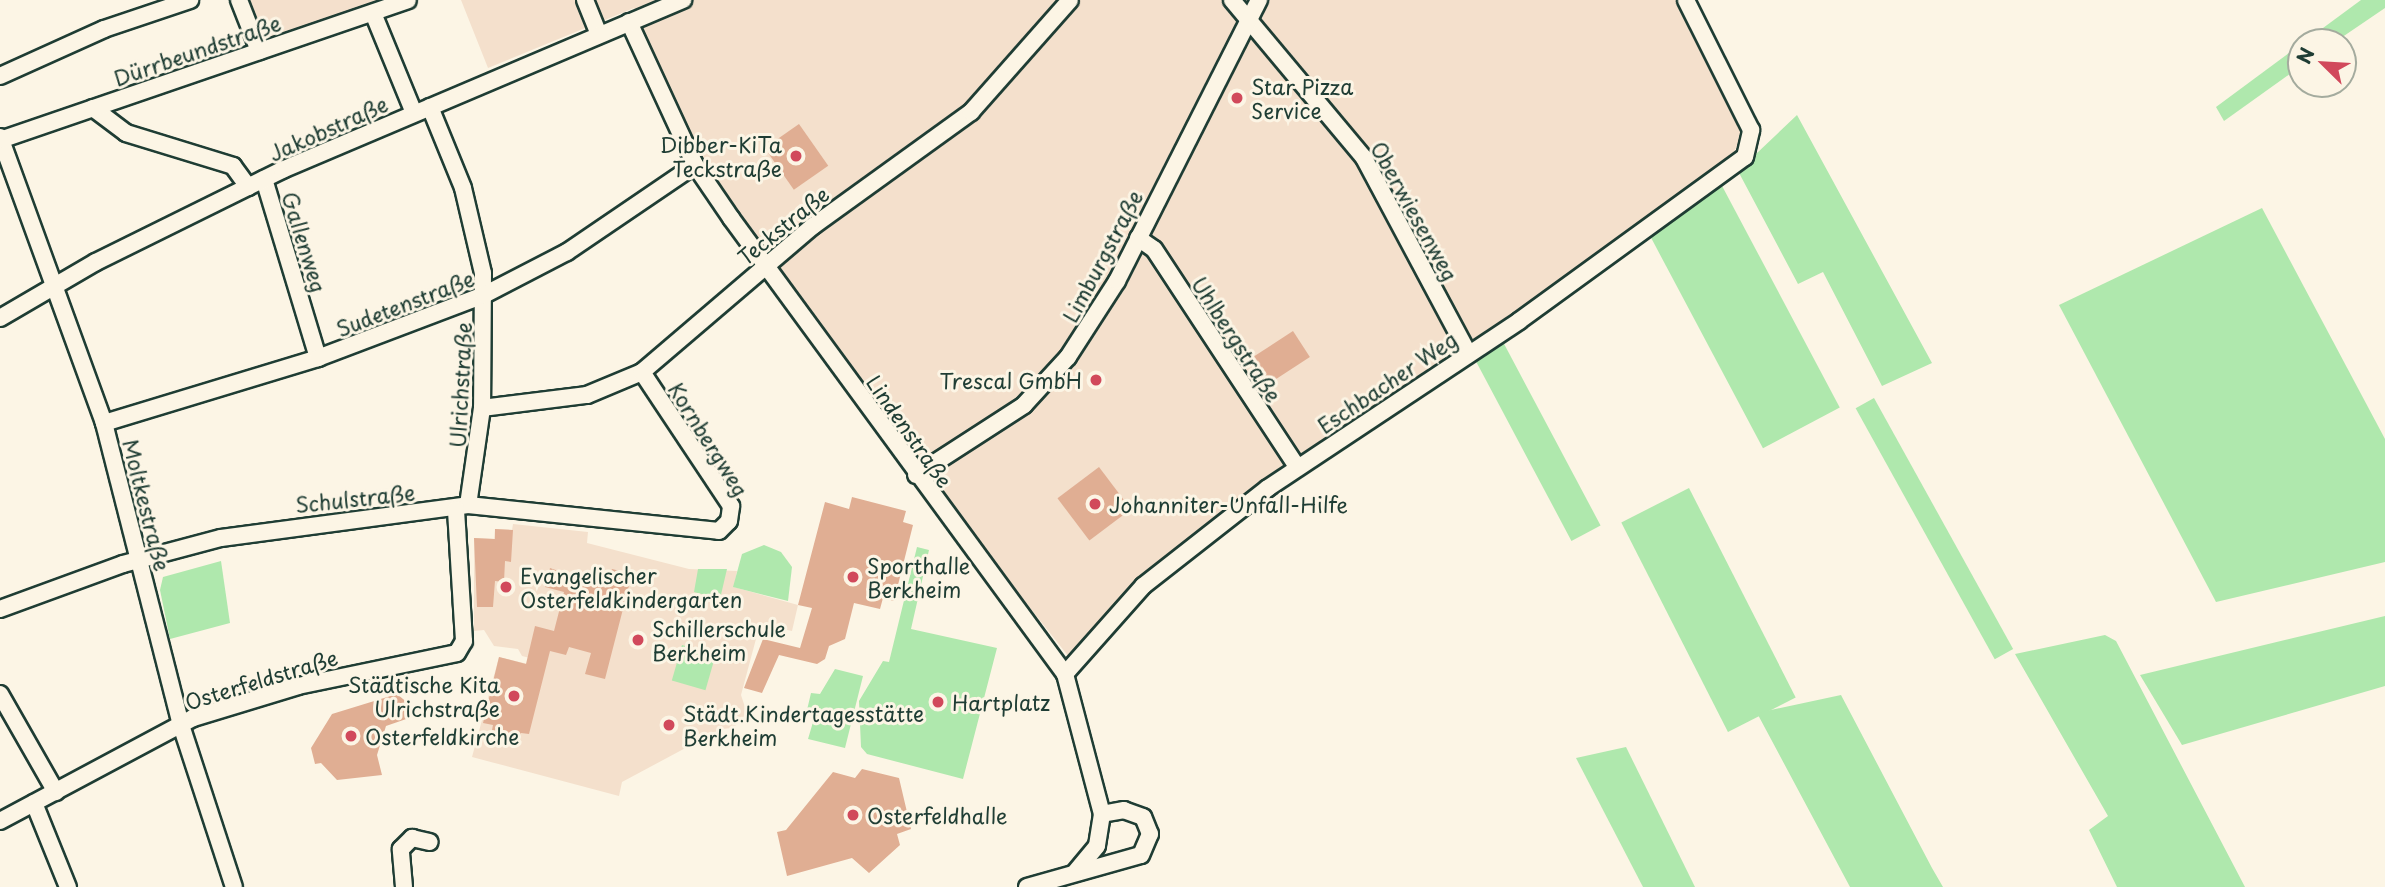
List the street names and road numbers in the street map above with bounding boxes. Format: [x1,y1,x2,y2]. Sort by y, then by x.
street label: Dürrbeundstraße [110,10,284,90]
street label: Jakobstraße [265,91,391,165]
street label: Oberwiesenweg [1366,137,1464,285]
street label: Teckstraße [733,181,833,269]
street label: Limburgstraße [1057,186,1147,326]
street label: Gallenweg [278,189,332,295]
street label: Sudetenstraße [333,265,477,341]
street label: Uhlbergstraße [1187,272,1287,406]
street label: Ulrichstraße [444,321,476,449]
street label: Eschbacher Weg [1312,326,1462,438]
street label: Lindenstraße [862,370,958,492]
street label: Kornbergweg [664,377,754,501]
street label: Moltkestraße [118,436,176,574]
street label: Schulstraße [294,479,416,517]
street label: Osterfeldstraße [182,644,340,714]

